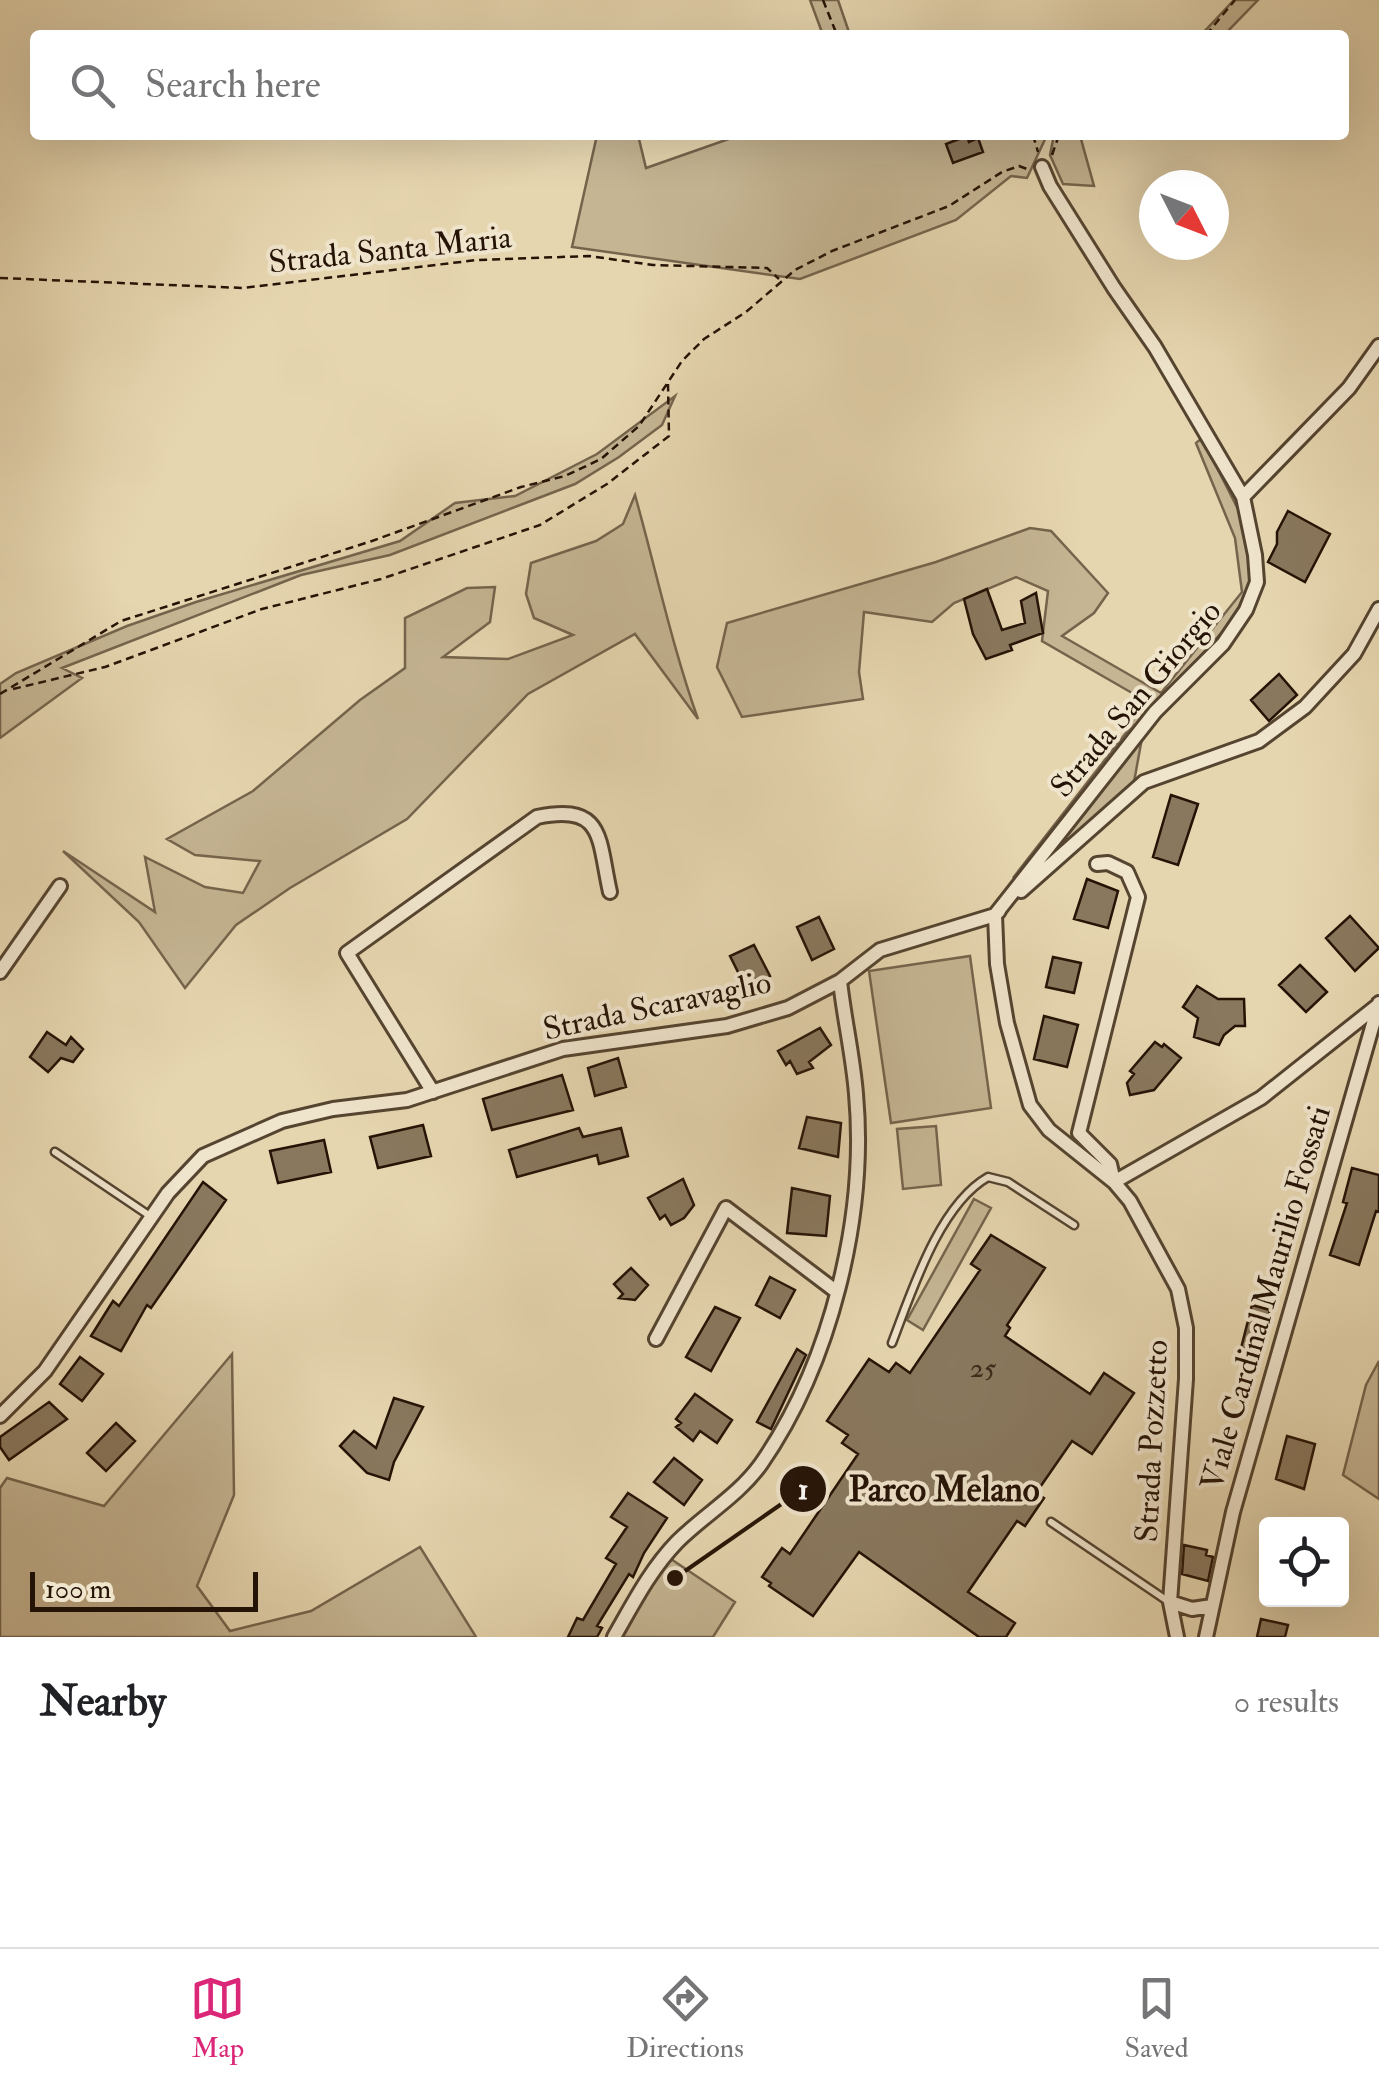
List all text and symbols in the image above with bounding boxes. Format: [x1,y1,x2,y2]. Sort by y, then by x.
search box [30,30,1349,140]
icon: search [65,58,120,113]
text: Search here [145,61,321,109]
north arrow [1139,170,1229,260]
street label: Strada Santa Maria [267,217,514,283]
street label: Strada San Giorgio [1042,592,1230,806]
street label: Strada Scaravaglio [539,962,775,1050]
street label: Viale Cardinal Maurilio Fossati [1192,1101,1340,1495]
street label: Strada Pozzetto [1127,1339,1177,1543]
house number: 25 [970,1351,997,1386]
callout: Parco Melano [778,1456,1060,1521]
text: Parco Melano [848,1468,1040,1512]
text: 1 [798,1471,808,1508]
map controls [1259,1517,1349,1607]
button: locate [1259,1517,1349,1607]
scale bar [30,1567,258,1612]
text: 100 m [45,1572,111,1607]
text: Nearby [40,1676,166,1728]
text: 0 results [1234,1682,1339,1722]
tab: Map [190,1971,245,2066]
tab: Directions [626,1971,744,2066]
tab: Saved [1125,1971,1189,2066]

